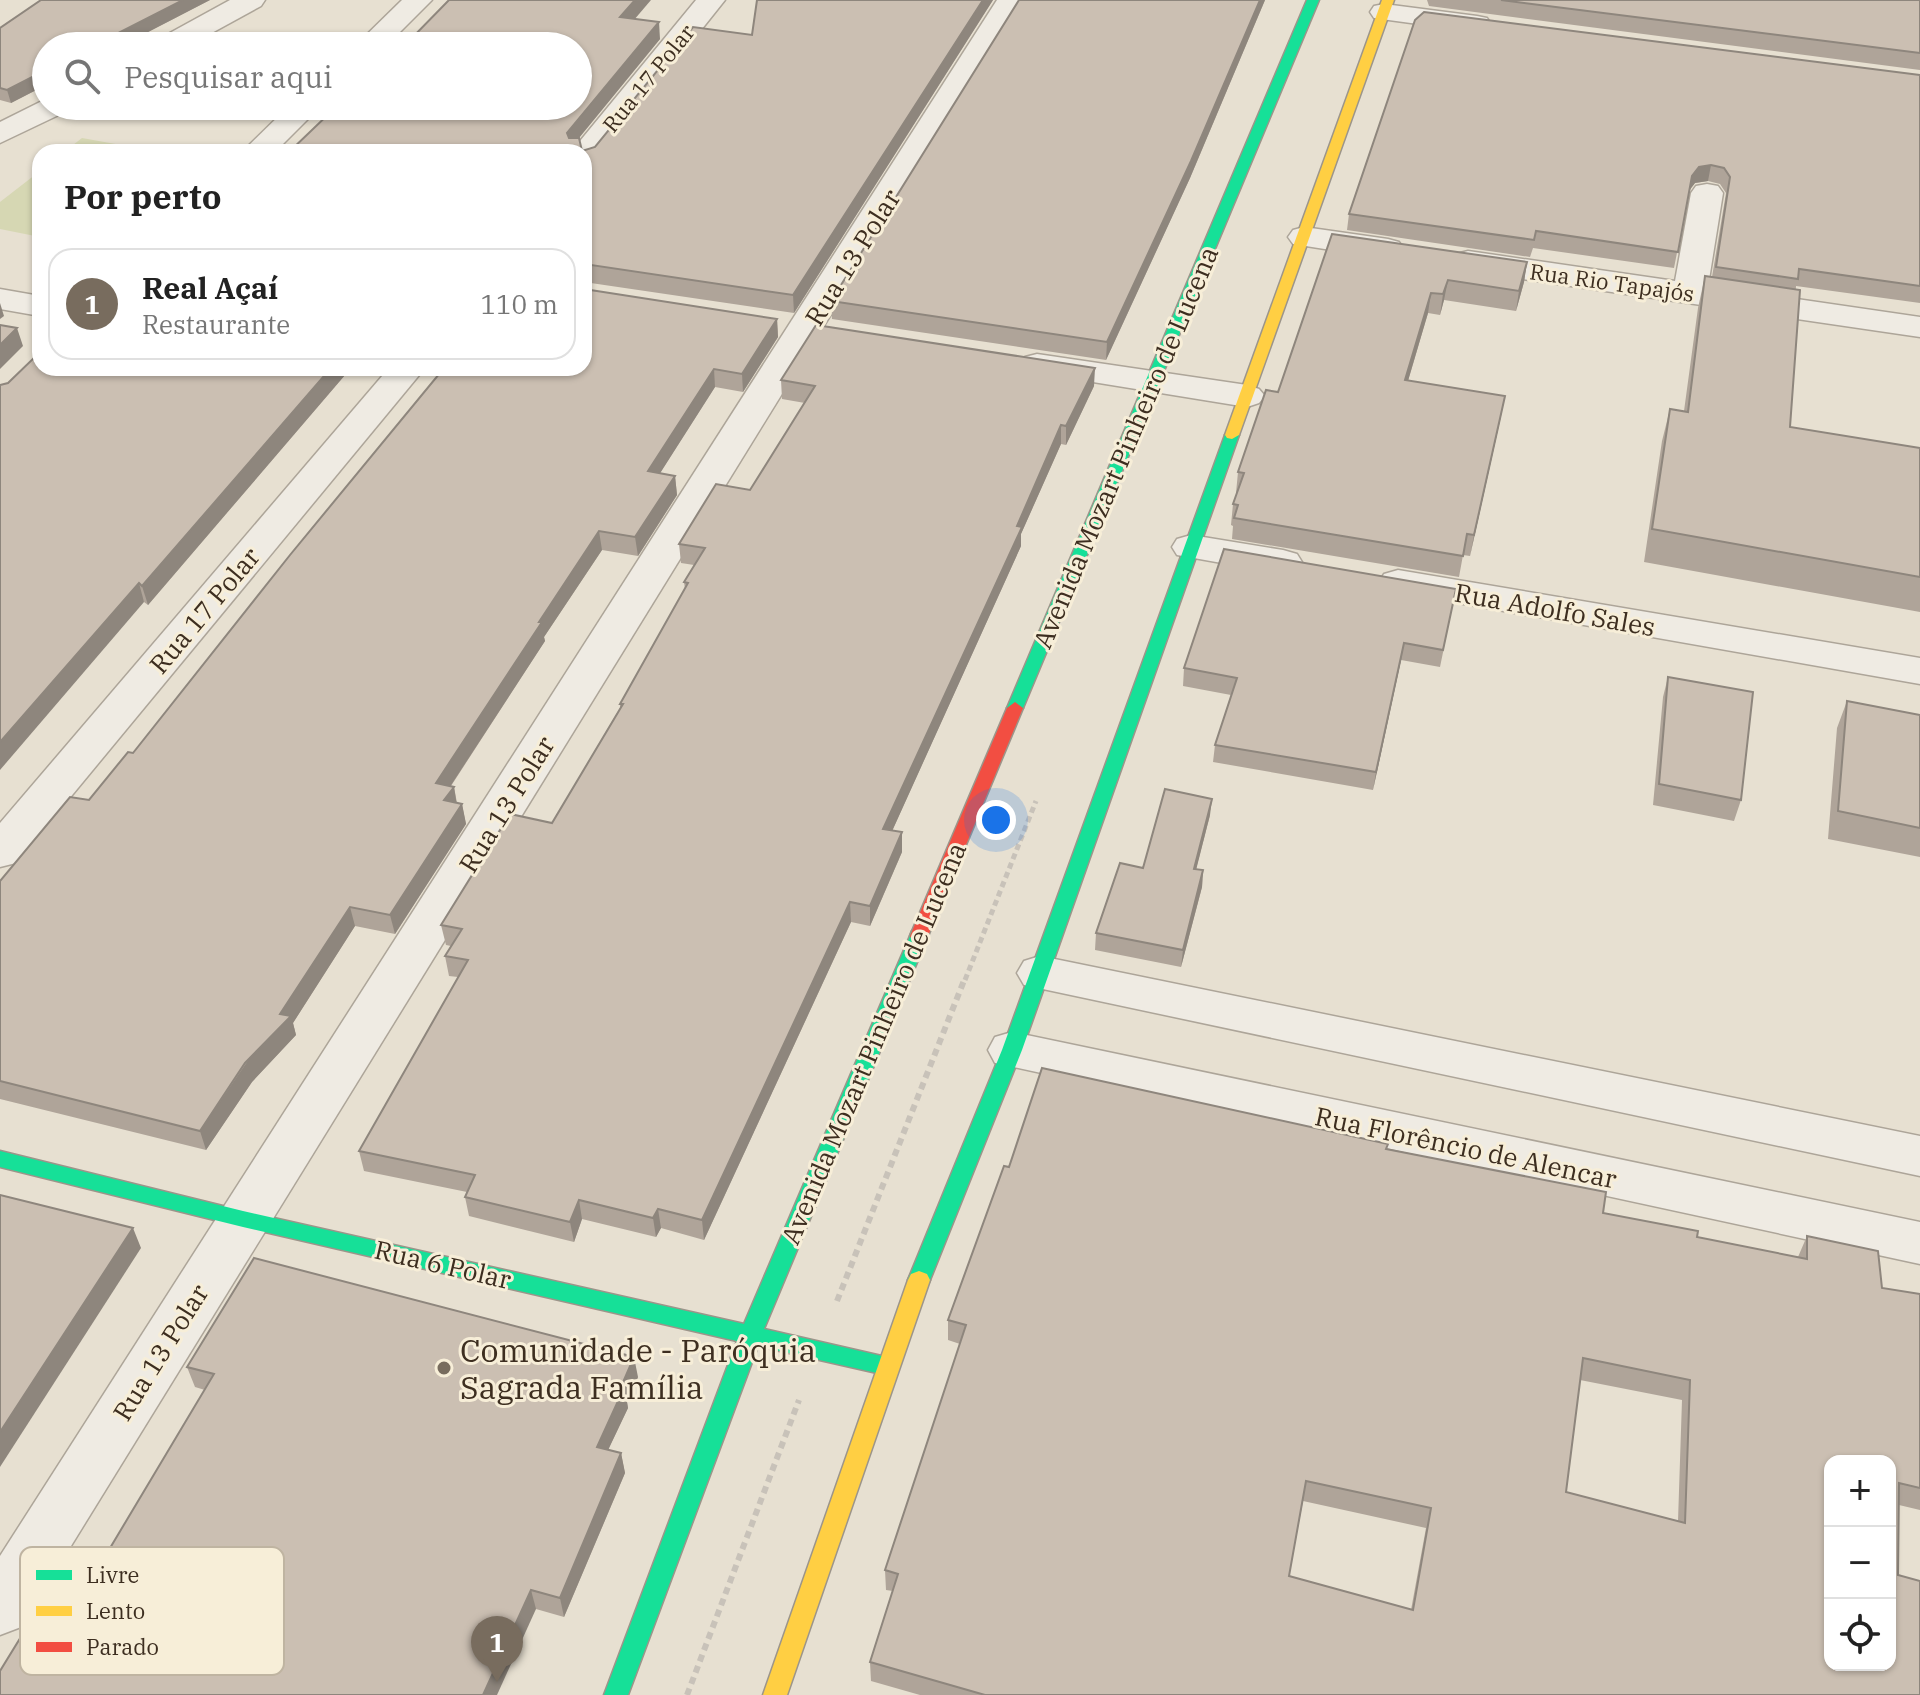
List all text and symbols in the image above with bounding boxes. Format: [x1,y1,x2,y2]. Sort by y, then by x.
street label: Rua 17 Polar [596,18,701,138]
search box [32,32,592,120]
icon: search [60,54,104,98]
text: Pesquisar aqui [124,57,332,96]
text: Por perto [64,174,221,218]
street label: Rua 13 Polar [797,182,908,332]
street label: Avenida Mozart Pinheiro de Lucena [1025,241,1225,653]
street label: Rua Rio Tapajós [1528,256,1696,308]
text: Real Açaí [142,268,278,307]
text: 1 [84,287,100,321]
text: 110 m [480,287,558,321]
text: Restaurante [142,307,290,341]
street label: Rua 17 Polar [141,539,267,680]
street label: Rua Adolfo Sales [1452,575,1658,643]
street label: Rua 13 Polar [451,729,562,879]
your location [976,800,1016,840]
street label: Avenida Mozart Pinheiro de Lucena [773,837,973,1249]
street label: Rua Florêncio de Alencar [1312,1098,1620,1196]
street label: Rua 6 Polar [371,1232,515,1296]
street label: Rua 13 Polar [105,1277,216,1427]
place label: Comunidade - Paróquia Sagrada Família [460,1329,816,1408]
marker: Comunidade - Paróquia Sagrada Família [435,1359,453,1377]
map controls [1824,1455,1896,1671]
button: + [1824,1455,1896,1527]
button: − [1824,1527,1896,1599]
legend [20,1547,284,1675]
text: Livre [86,1560,139,1589]
text: Lento [86,1596,145,1625]
button: locate [1824,1599,1896,1671]
pin: 1 [471,1616,523,1682]
text: Parado [86,1632,159,1661]

